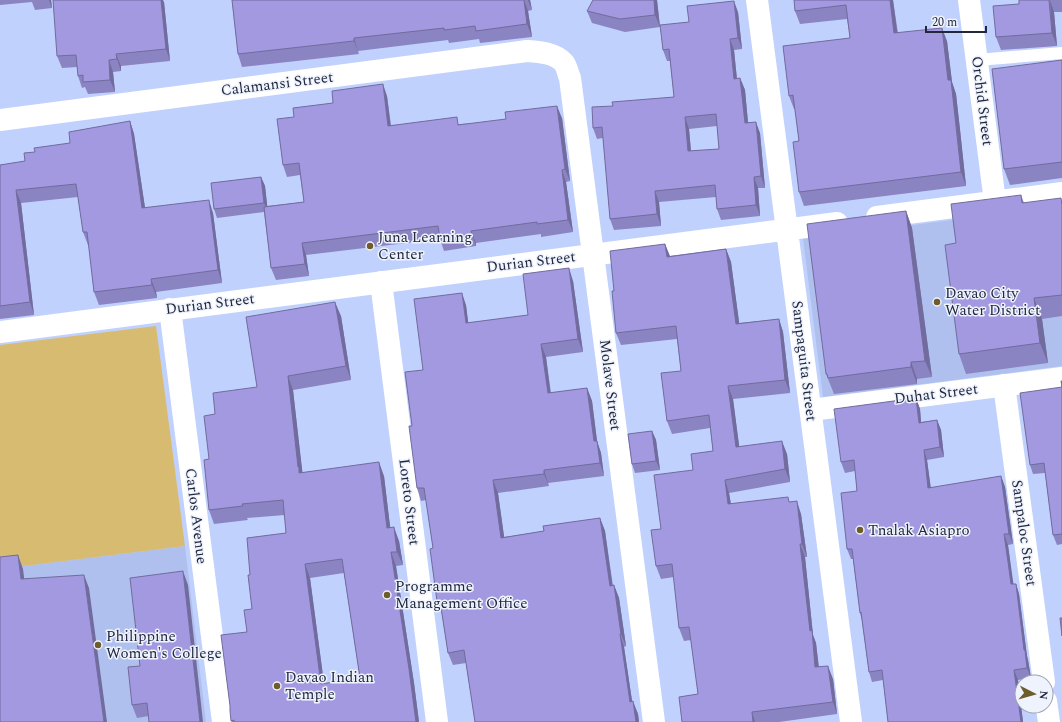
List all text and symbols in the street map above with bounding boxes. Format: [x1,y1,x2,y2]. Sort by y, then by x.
scale bar [926,8,986,34]
text: 20 m [932,13,957,32]
street label: Orchid Street [965,55,999,147]
street label: Calamansi Street [219,66,335,102]
place label: Juna Learning Center [378,226,472,266]
marker: Juna Learning Center [365,241,375,251]
street label: Durian Street [485,245,577,279]
place label: Davao City Water District [945,282,1040,322]
street label: Durian Street [164,287,256,321]
marker: Davao City Water District [932,297,942,307]
street label: Sampaguita Street [785,299,823,423]
street label: Molave Street [593,338,627,432]
street label: Duhat Street [893,377,979,411]
street label: Loreto Street [392,457,426,547]
street label: Carlos Avenue [179,467,213,565]
street label: Sampaloc Street [1005,478,1043,588]
place label: Tnalak Asiapro [868,519,970,542]
marker: Tnalak Asiapro [855,525,865,535]
place label: Programme Management Office [395,575,528,615]
marker: Programme Management Office [382,590,392,600]
place label: Philippine Women's College [106,625,222,665]
marker: Philippine Women's College [93,640,103,650]
place label: Davao Indian Temple [285,666,374,706]
north arrow [1014,674,1054,714]
marker: Davao Indian Temple [272,681,282,691]
text: N [1035,690,1052,700]

